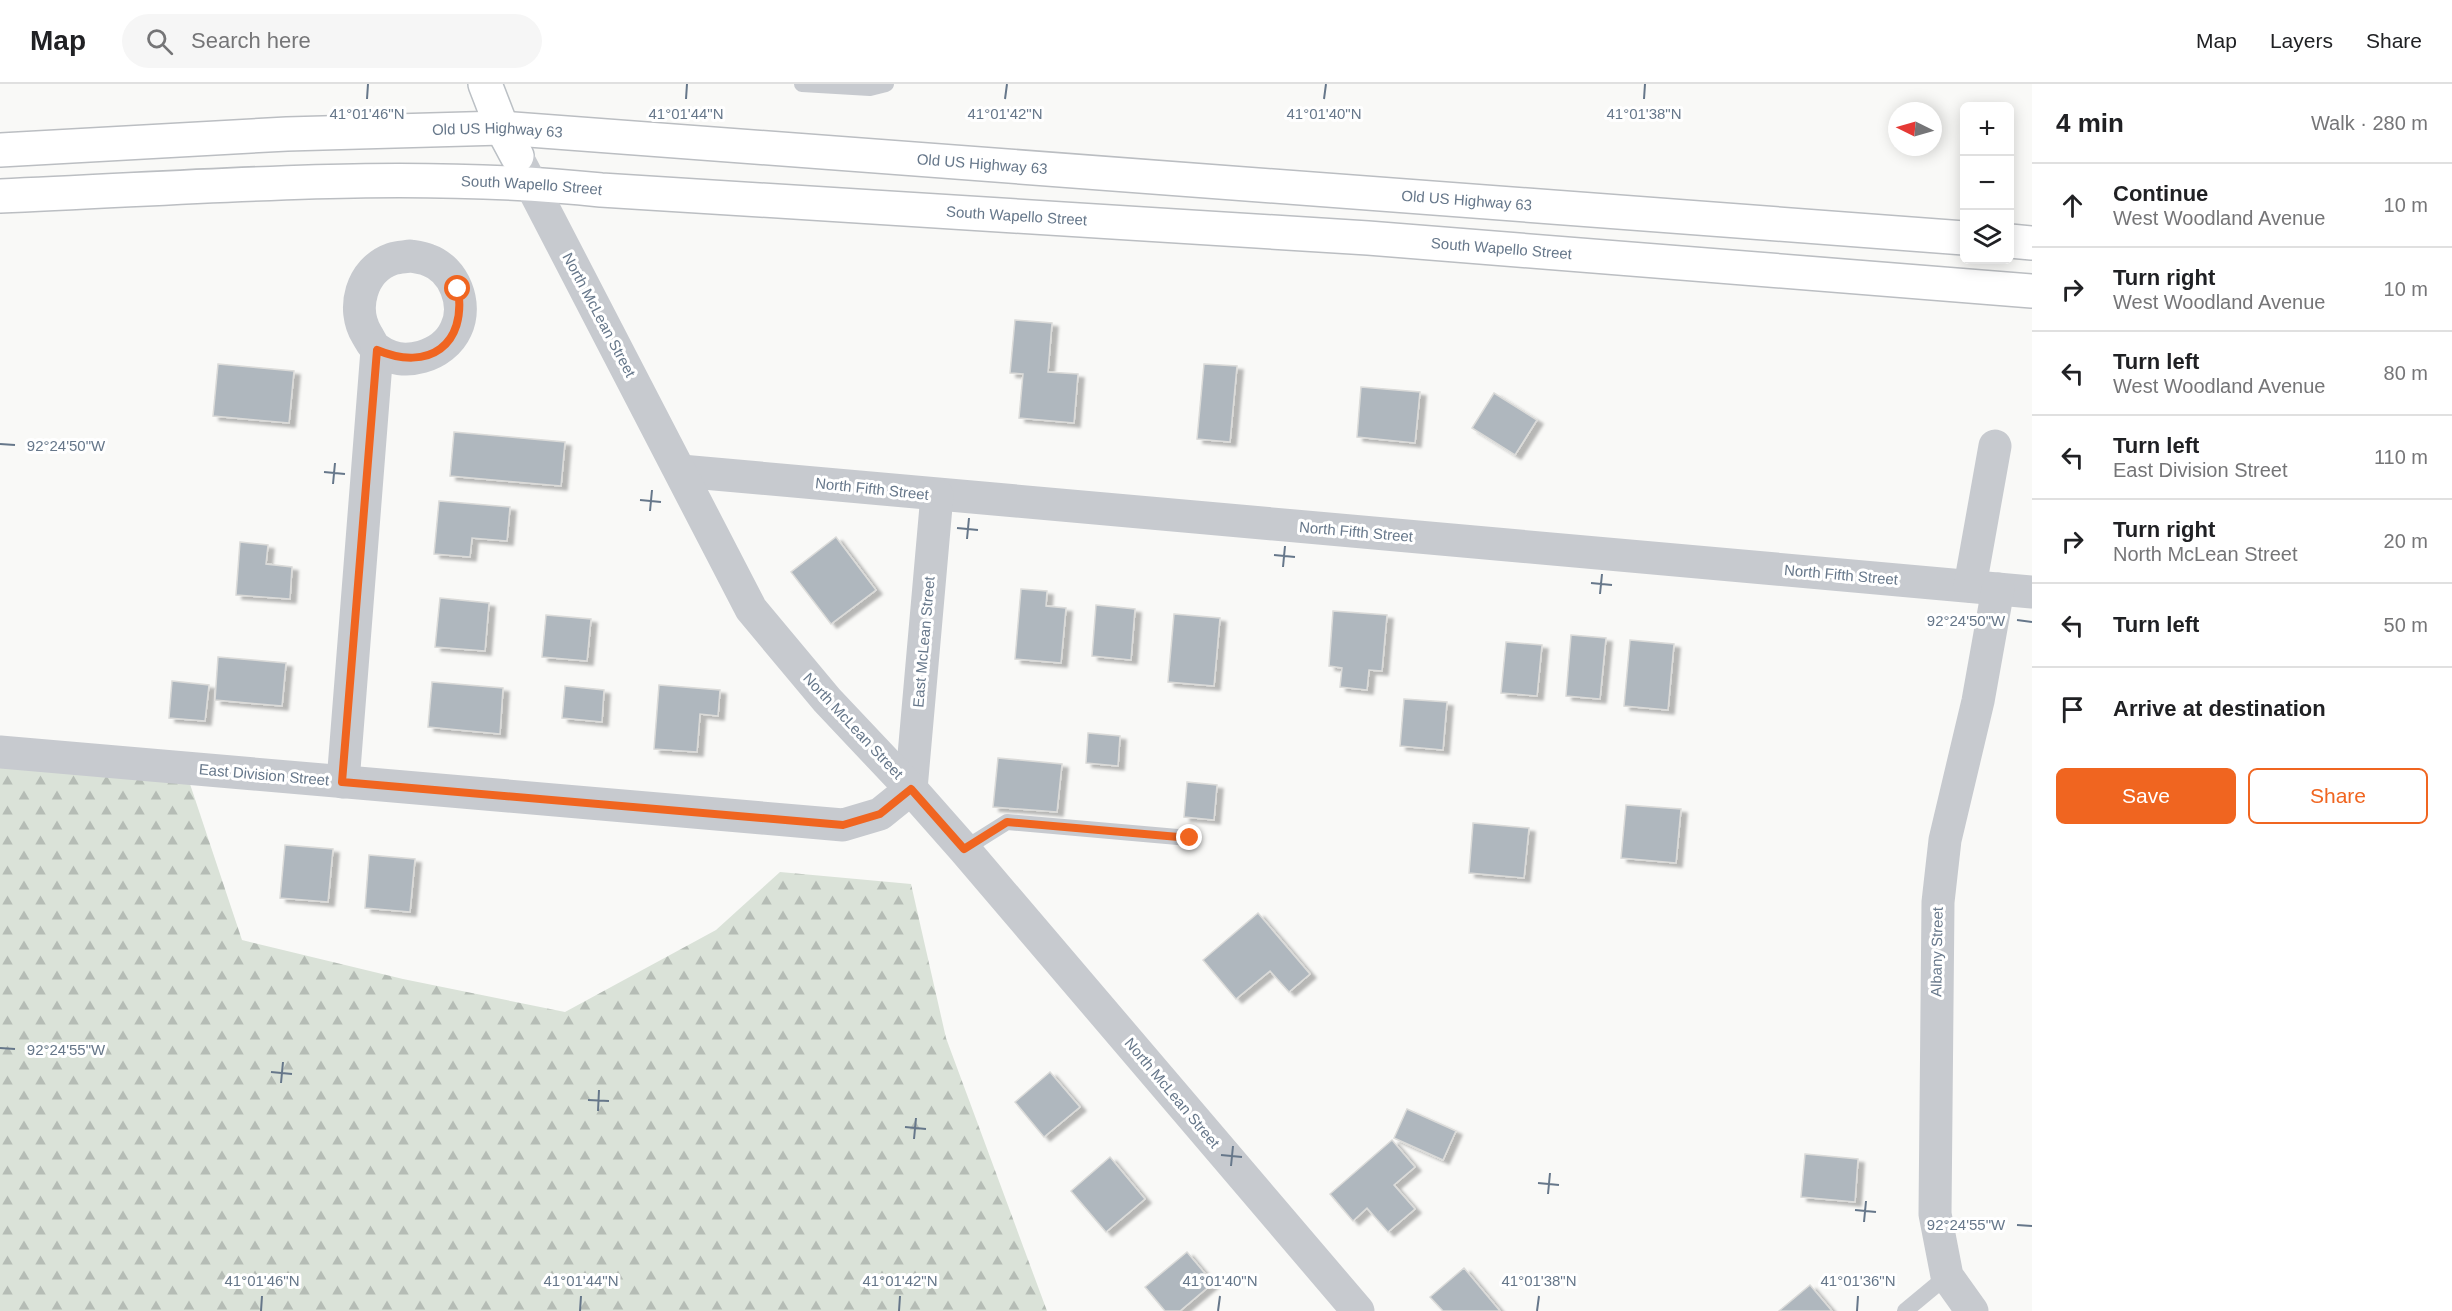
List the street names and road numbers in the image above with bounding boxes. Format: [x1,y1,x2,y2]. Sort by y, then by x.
street label: Old US Highway 63 [432,119,563,141]
street label: Old US Highway 63 [916,150,1048,177]
street label: South Wapello Street [461,172,604,198]
street label: Old US Highway 63 [1401,187,1533,213]
street label: South Wapello Street [946,203,1088,228]
street label: South Wapello Street [1430,234,1573,262]
street label: North McLean Street [559,250,640,381]
street label: North Fifth Street [814,474,931,503]
street label: North Fifth Street [1298,518,1414,545]
street label: North Fifth Street [1783,561,1899,588]
street label: East McLean Street [909,575,938,708]
street label: North McLean Street [800,669,907,783]
street label: East Division Street [198,760,331,789]
street label: Albany Street [1927,906,1946,997]
street label: North McLean Street [1121,1034,1224,1152]

